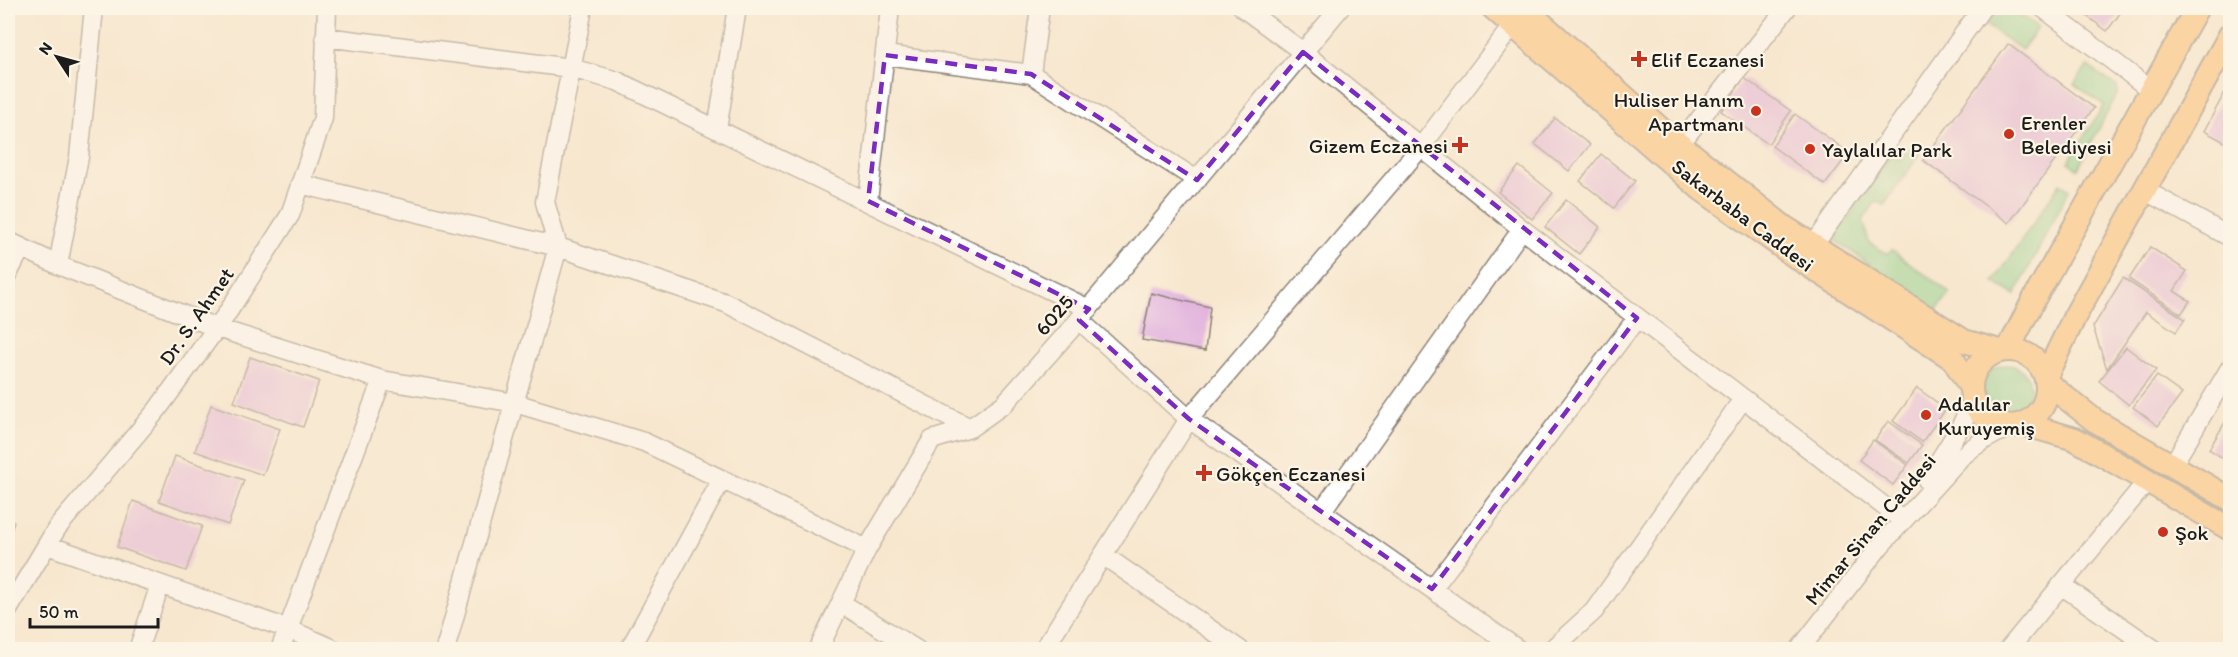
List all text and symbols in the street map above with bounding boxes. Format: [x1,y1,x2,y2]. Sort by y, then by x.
north arrow [27,27,87,87]
text: N [34,39,56,58]
place label: Elif Eczanesi [1651,47,1764,72]
marker: Elif Eczanesi [1632,52,1646,66]
place label: Huliser Hanım Apartmanı [1614,87,1744,136]
marker: Huliser Hanım Apartmanı [1749,104,1763,118]
place label: Erenler Belediyesi [2021,110,2112,159]
marker: Erenler Belediyesi [2002,127,2016,141]
place label: Gizem Eczanesi [1309,133,1448,158]
place label: Yaylalılar Park [1822,137,1952,162]
marker: Gizem Eczanesi [1453,138,1467,152]
marker: Yaylalılar Park [1803,142,1817,156]
street label: Sakarbaba Caddesi [1667,153,1819,277]
street label: Dr. S. Ahmet [153,262,239,370]
street label: 6025 [1029,289,1079,341]
place label: Adalılar Kuruyemiş [1938,391,2035,440]
marker: Adalılar Kuruyemiş [1919,408,1933,422]
street label: Mimar Sinan Caddesi [1799,448,1941,610]
place label: Gökçen Eczanesi [1216,461,1366,486]
marker: Gökçen Eczanesi [1197,466,1211,480]
place label: Şok [2175,520,2209,545]
marker: Şok [2156,525,2170,539]
scale bar [30,591,158,629]
text: 50 m [39,601,79,623]

